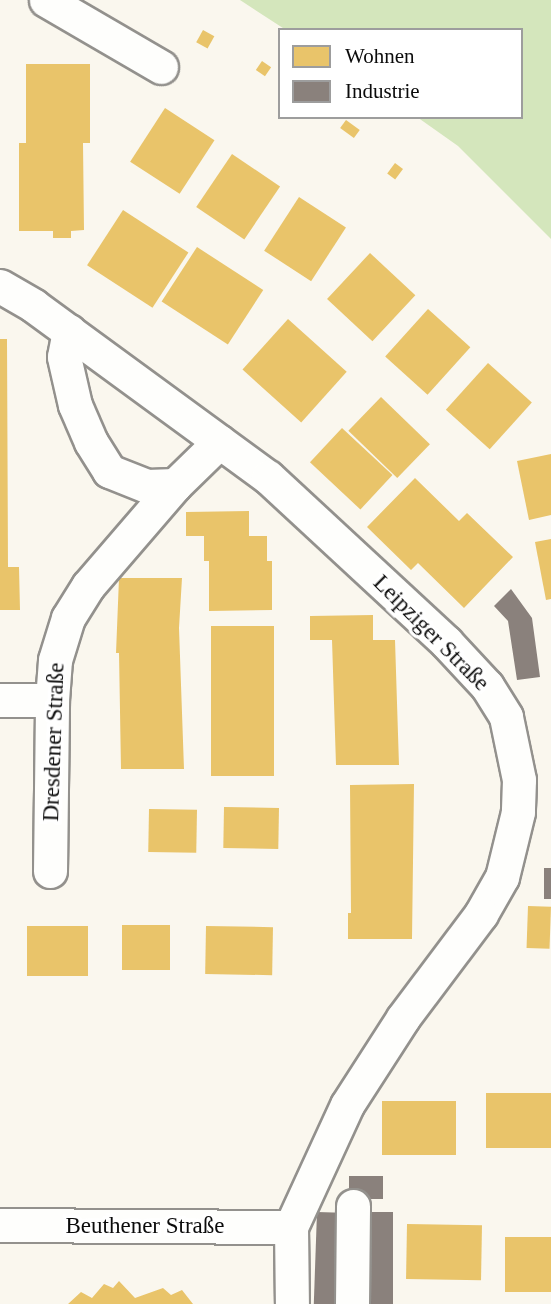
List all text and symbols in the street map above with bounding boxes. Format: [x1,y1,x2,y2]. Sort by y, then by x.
legend [278,28,523,119]
text: Wohnen [345,44,414,68]
text: Industrie [345,79,420,103]
street label: Leipziger Straße [367,569,495,697]
street label: Dresdener Straße [37,662,71,822]
street label: Beuthener Straße [65,1212,225,1240]

